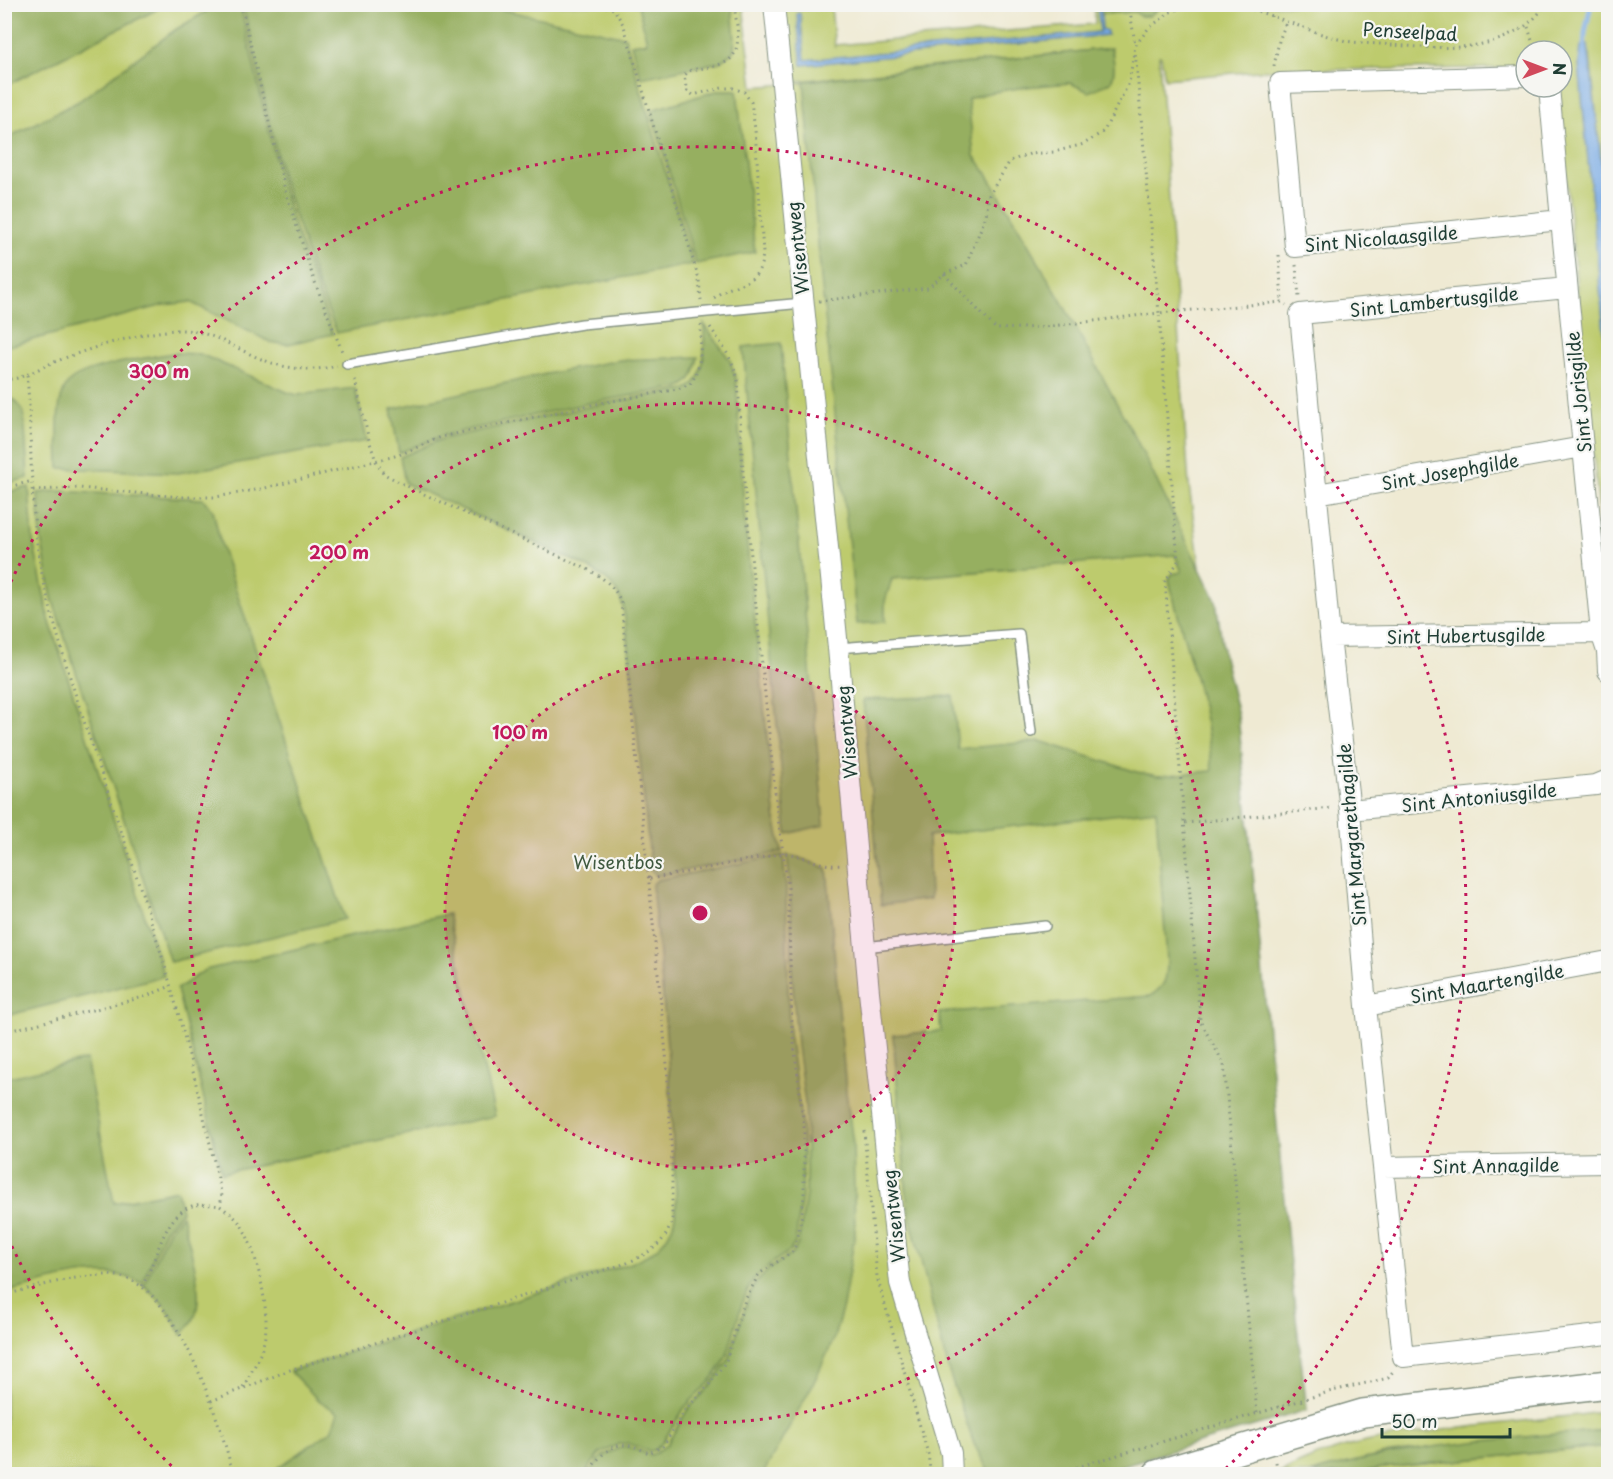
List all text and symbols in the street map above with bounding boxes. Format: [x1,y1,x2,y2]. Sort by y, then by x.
street label: Penseelpad [1362,15,1458,47]
north arrow [1514,39,1574,99]
text: N [1548,63,1572,75]
street label: Wisentweg [779,200,815,296]
street label: Sint Nicolaasgilde [1303,218,1459,258]
street label: Sint Lambertusgilde [1348,279,1520,323]
street label: Sint Jorisgilde [1558,330,1598,454]
text: 300 m [129,357,189,384]
street label: Sint Josephgilde [1379,446,1521,496]
text: 200 m [309,538,369,565]
street label: Sint Hubertusgilde [1386,620,1546,650]
street label: Wisentweg [828,684,864,780]
text: 100 m [492,718,548,745]
street label: Sint Margarethagilde [1330,742,1372,927]
street label: Sint Antoniusgilde [1400,775,1558,819]
park label: Wisentbos [573,848,663,875]
centre of rings [690,903,710,923]
street label: Sint Maartengilde [1408,956,1566,1010]
street label: Sint Annagilde [1432,1150,1560,1180]
street label: Wisentweg [875,1168,911,1264]
scale bar [1382,1401,1510,1439]
text: 50 m [1391,1407,1438,1434]

